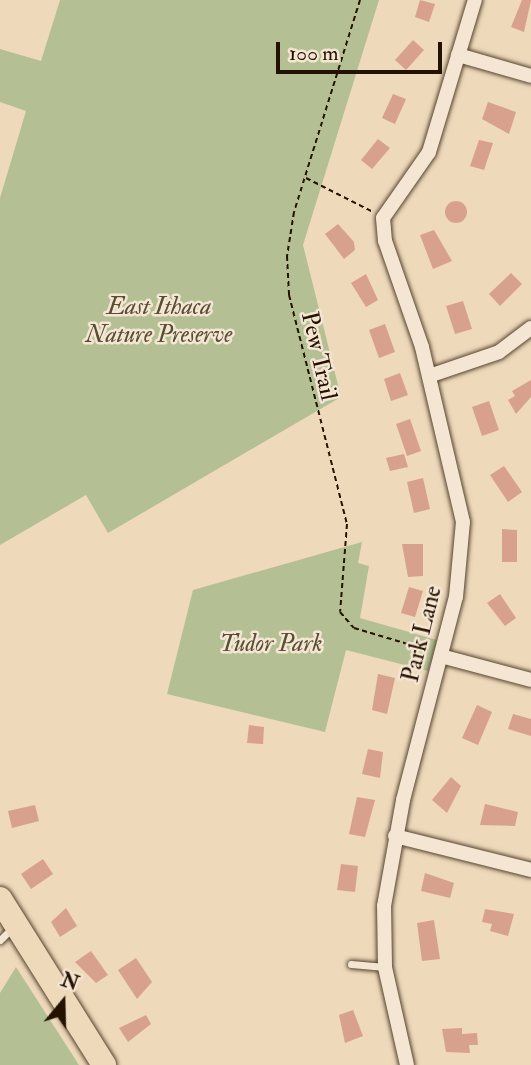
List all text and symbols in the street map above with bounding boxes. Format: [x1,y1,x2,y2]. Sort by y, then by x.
scale bar [279,28,445,72]
text: 100 m [289,40,339,67]
park label: East Ithaca Nature Preserve [86,293,232,349]
street label: Pew Trail [295,309,343,403]
street label: Park Lane [396,583,448,685]
park label: Tudor Park [220,630,322,658]
north arrow [28,967,98,1037]
text: N [58,968,82,996]

